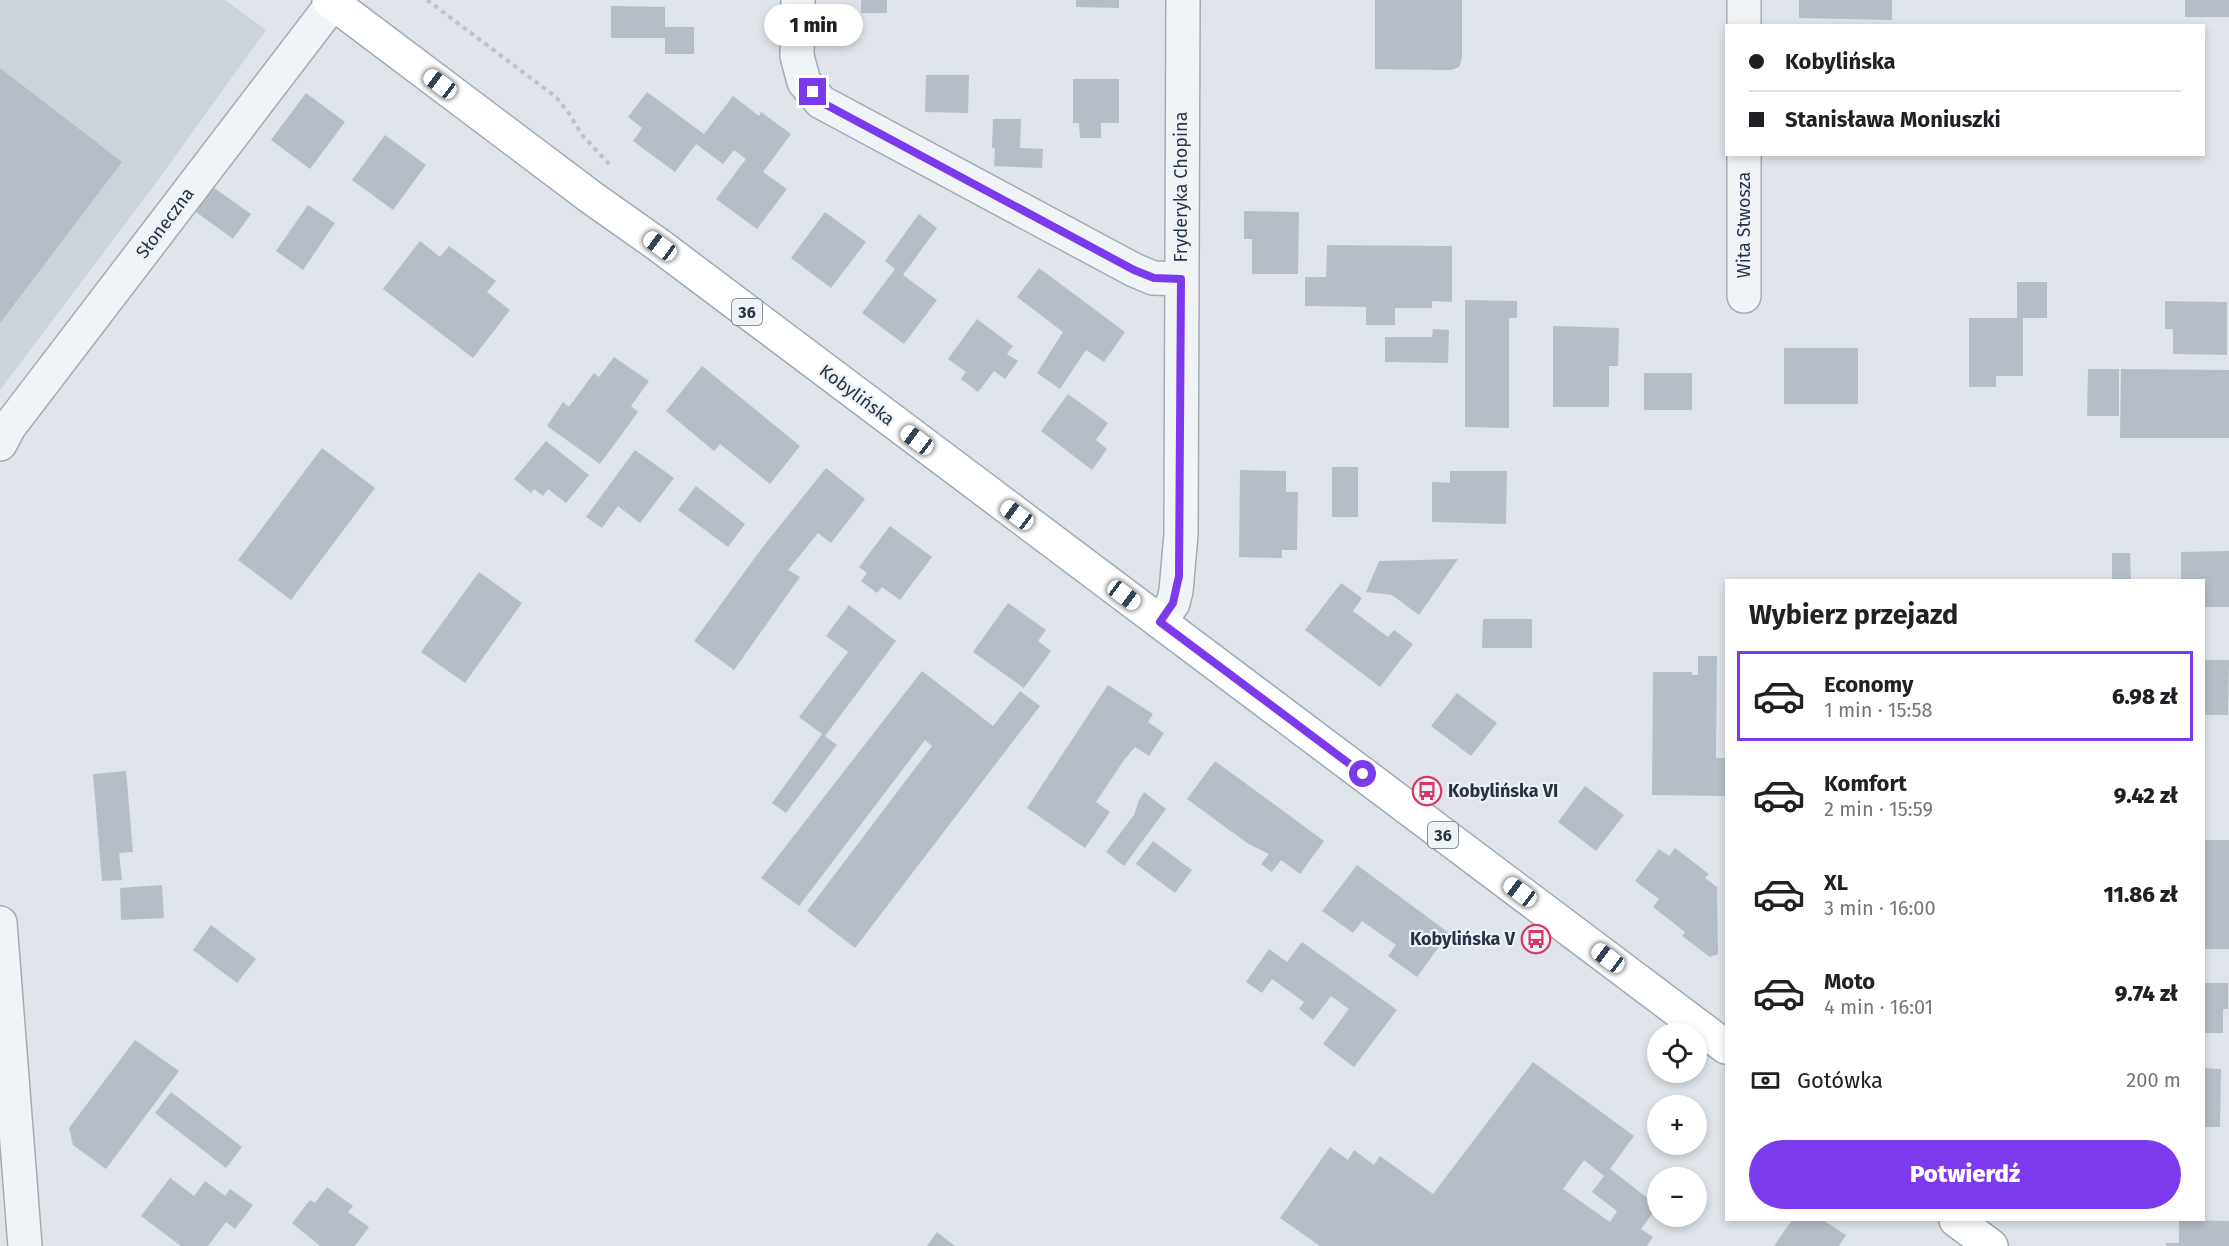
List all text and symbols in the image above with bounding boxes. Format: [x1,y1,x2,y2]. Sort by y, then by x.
callout: 1 min [764,5,862,47]
text: 1 min [790,13,837,37]
text: Kobylińska [1785,48,1896,75]
car [420,66,460,102]
route end [799,78,826,105]
text: Stanisława Moniuszki [1785,106,2001,133]
street label: Fryderyka Chopina [1170,112,1192,262]
street label: Wita Stwosza [1733,172,1755,278]
street label: Słoneczna [131,183,199,263]
car [640,228,680,264]
road number: 36 [732,299,762,325]
street label: Kobylińska [815,360,899,430]
car [897,422,937,458]
car [997,497,1037,533]
car [1104,577,1144,613]
text: Wybierz przejazd [1749,599,1958,631]
icon: car [1752,669,1806,723]
text: Economy [1824,671,1913,698]
text: 6.98 zł [2112,683,2178,710]
text: 1 min · 15:58 [1824,698,1932,722]
route start [1349,760,1376,787]
icon: car [1752,768,1806,822]
text: Komfort [1824,770,1907,797]
bus stop icon: Kobylińska VI [1411,775,1443,807]
place label: Kobylińska VI [1448,780,1558,802]
text: 9.42 zł [2114,782,2178,809]
text: 2 min · 15:59 [1824,797,1933,821]
road number: 36 [1428,822,1458,848]
icon: car [1752,867,1806,921]
text: XL [1824,869,1848,896]
car [1500,874,1540,910]
text: 11.86 zł [2104,881,2178,908]
text: 3 min · 16:00 [1824,896,1936,920]
bus stop icon: Kobylińska V [1520,923,1552,955]
place label: Kobylińska V [1410,928,1516,950]
car [1588,940,1628,976]
icon: car [1752,966,1806,1020]
text: Moto [1824,968,1875,995]
text: 9.74 zł [2115,980,2178,1007]
text: 4 min · 16:01 [1824,995,1933,1019]
map controls [1647,1023,1707,1227]
button: locate [1647,1023,1707,1083]
icon: cash [1749,1064,1782,1097]
text: Gotówka [1797,1067,1883,1094]
text: 200 m [2126,1068,2181,1092]
button: + [1647,1095,1707,1155]
button: Potwierdź [1749,1140,2181,1209]
button: − [1647,1167,1707,1227]

